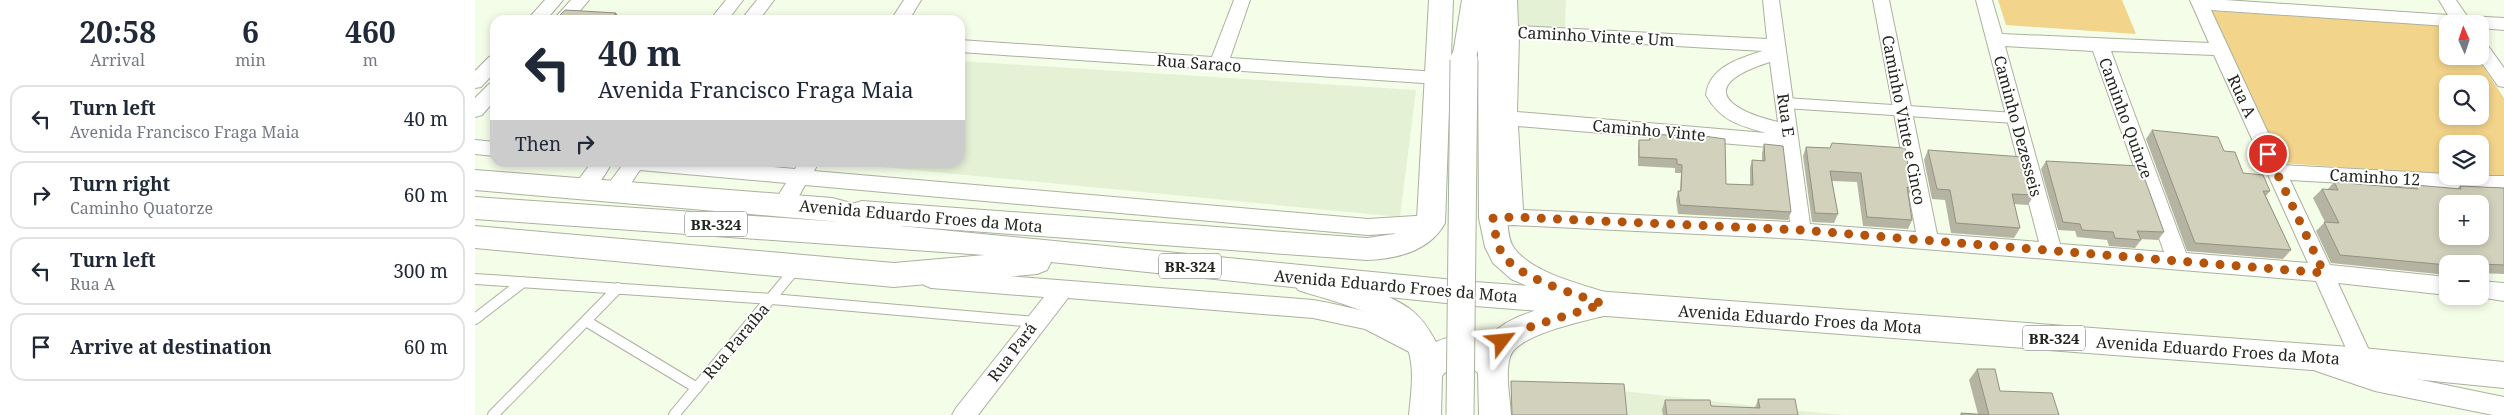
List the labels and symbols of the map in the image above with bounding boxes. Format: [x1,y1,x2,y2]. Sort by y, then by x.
north arrow [2439,15,2489,65]
street label: Caminho Vinte e Um [1517,21,1675,51]
street label: Caminho Vinte e Cinco [1877,33,1931,207]
street label: Rua Saraco [1156,49,1242,77]
street label: Caminho Dezesseis [1989,53,2047,199]
street label: Caminho Quinze [2094,54,2158,182]
street label: Rua A [2222,71,2262,122]
street label: Rua E [1772,92,1800,138]
street label: Caminho Vinte [1592,114,1706,146]
pin [2247,133,2289,175]
street label: Caminho 12 [2329,164,2421,190]
street label: Avenida Eduardo Froes da Mota [798,194,1044,238]
road number: BR-324 [685,212,747,236]
road number: BR-324 [1159,254,1221,278]
street label: Avenida Eduardo Froes da Mota [1273,264,1519,308]
street label: Rua Paraíba [698,298,774,384]
street label: Avenida Eduardo Froes da Mota [1677,300,1923,338]
position arrow [1475,314,1527,366]
street label: Rua Pará [983,318,1041,386]
road number: BR-324 [2023,326,2085,350]
street label: Avenida Eduardo Froes da Mota [2095,331,2341,369]

